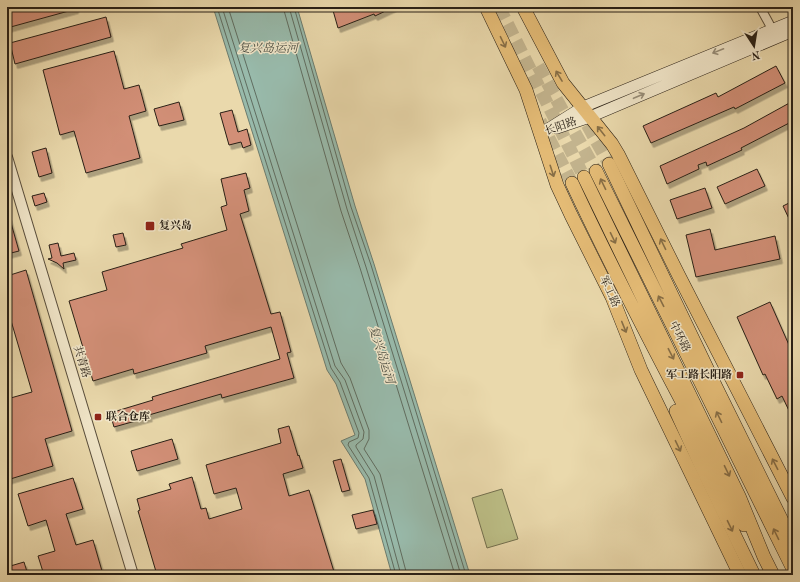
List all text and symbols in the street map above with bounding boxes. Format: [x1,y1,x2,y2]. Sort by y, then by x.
north arrow [734,26,774,66]
one-way arrow [500,36,507,48]
water label: 复兴岛运河 [238,41,300,55]
one-way arrow [713,48,725,56]
text: N [750,48,761,61]
one-way arrow [555,71,563,82]
one-way arrow [632,92,644,99]
street label: 长阳路 [543,115,578,138]
one-way arrow [597,125,605,136]
one-way arrow [549,165,556,178]
one-way arrow [599,178,606,190]
place label: 复兴岛 [159,219,192,232]
marker: 复兴岛 [144,220,156,232]
one-way arrow [610,231,617,243]
one-way arrow [659,239,666,251]
street label: 军工路 [597,274,623,309]
one-way arrow [657,295,664,307]
street label: 中环路 [667,319,693,354]
one-way arrow [621,321,629,333]
water label: 复兴岛运河 [366,324,398,387]
street label: 共青路 [71,344,93,379]
one-way arrow [668,348,675,360]
place label: 军工路长阳路 [666,368,732,381]
marker: 军工路长阳路 [735,370,745,380]
place label: 联合仓库 [106,410,150,423]
one-way arrow [715,411,722,423]
marker: 联合仓库 [93,412,103,422]
one-way arrow [674,439,682,451]
one-way arrow [771,458,779,470]
one-way arrow [724,465,731,477]
one-way arrow [727,520,734,532]
one-way arrow [772,528,779,540]

